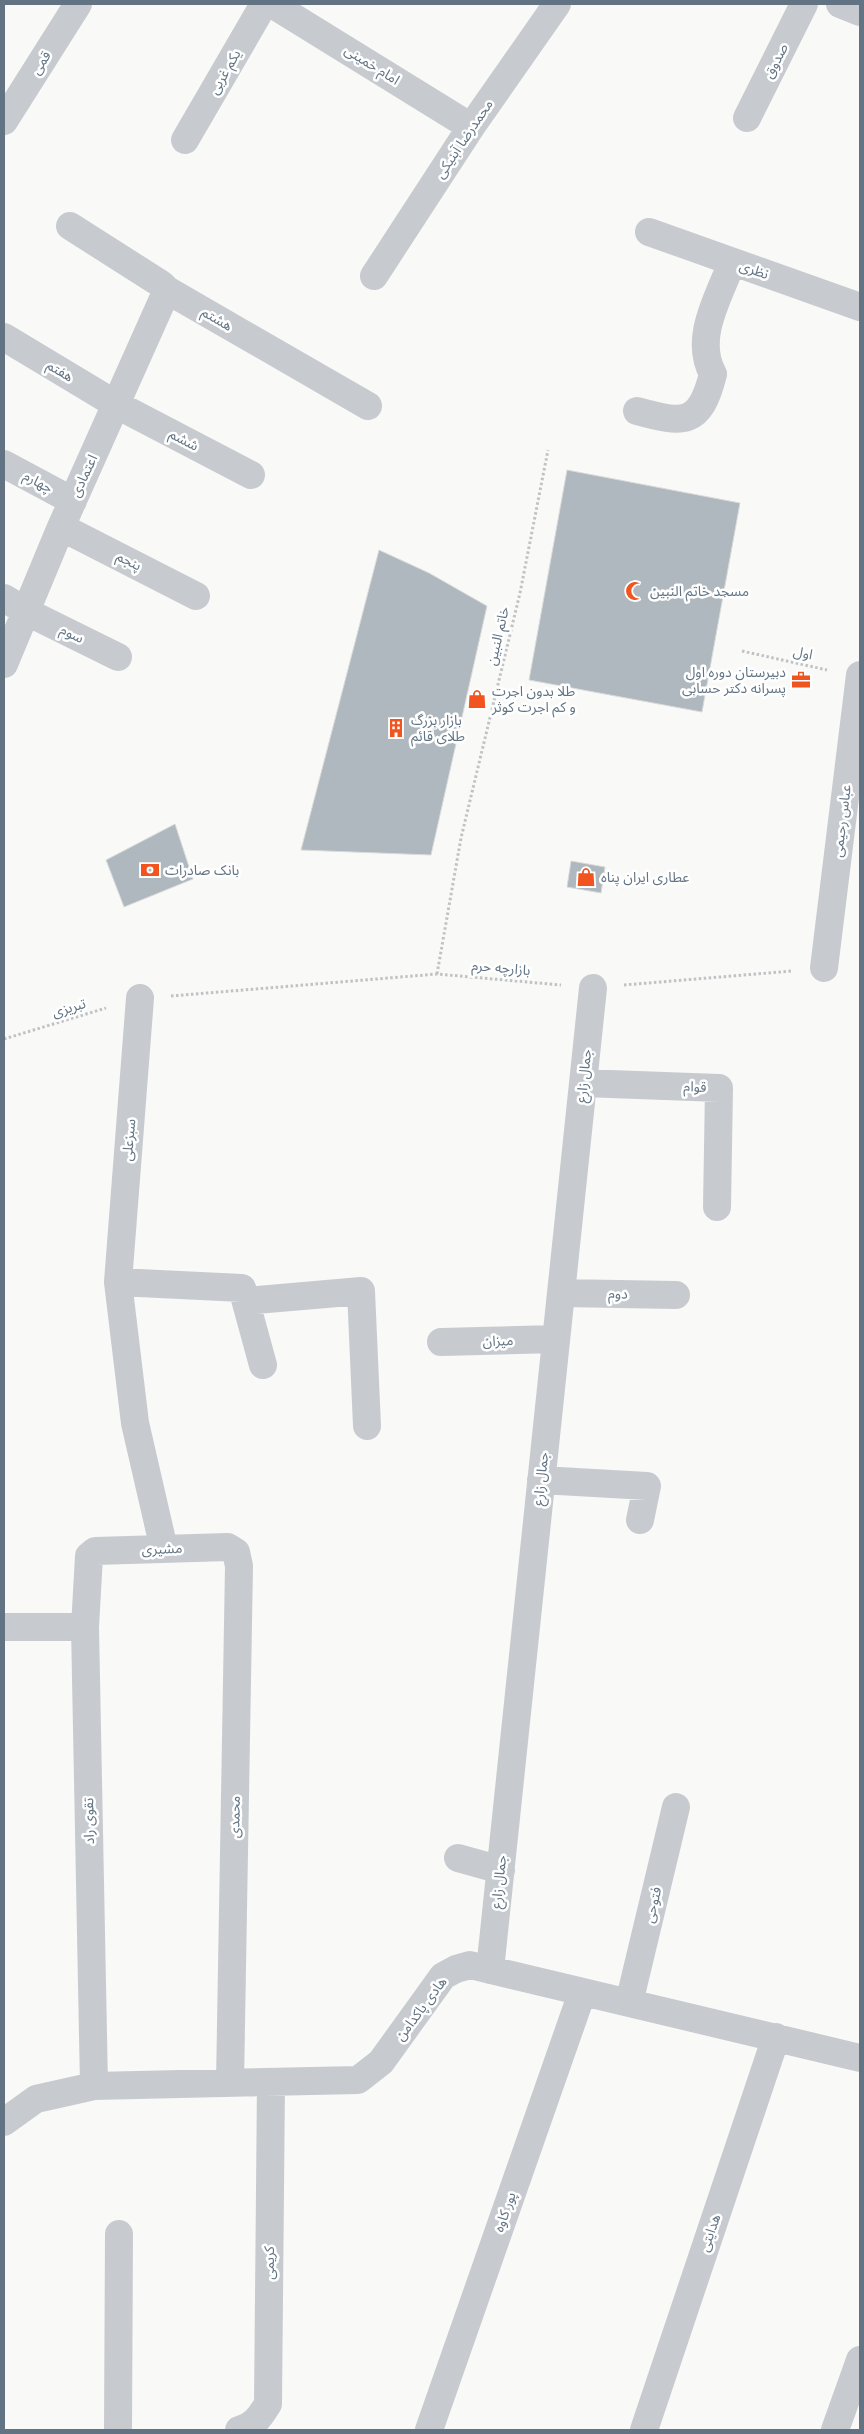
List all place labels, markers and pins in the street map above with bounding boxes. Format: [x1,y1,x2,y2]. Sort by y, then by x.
mosque icon: مسجد خاتم النبین [624,580,646,602]
place label: مسجد خاتم النبین [650,582,749,602]
place label: دبیرستان دوره اول پسرانه دکتر حسابی [682,663,786,698]
office icon: دبیرستان دوره اول پسرانه دکتر حسابی [790,669,812,691]
place label: طلا بدون اجرت و كم اجرت كوثر [491,682,576,718]
shop icon: طلا بدون اجرت و كم اجرت كوثر [466,688,488,710]
place label: بازار بزرگ طلای قائم [411,711,465,747]
building icon: بازار بزرگ طلای قائم [385,717,407,739]
bank icon: بانک صادرات [139,859,161,881]
place label: بانک صادرات [165,861,240,880]
shop icon: عطاری ایران پناه [575,866,597,888]
place label: عطاری ایران پناه [601,868,689,887]

